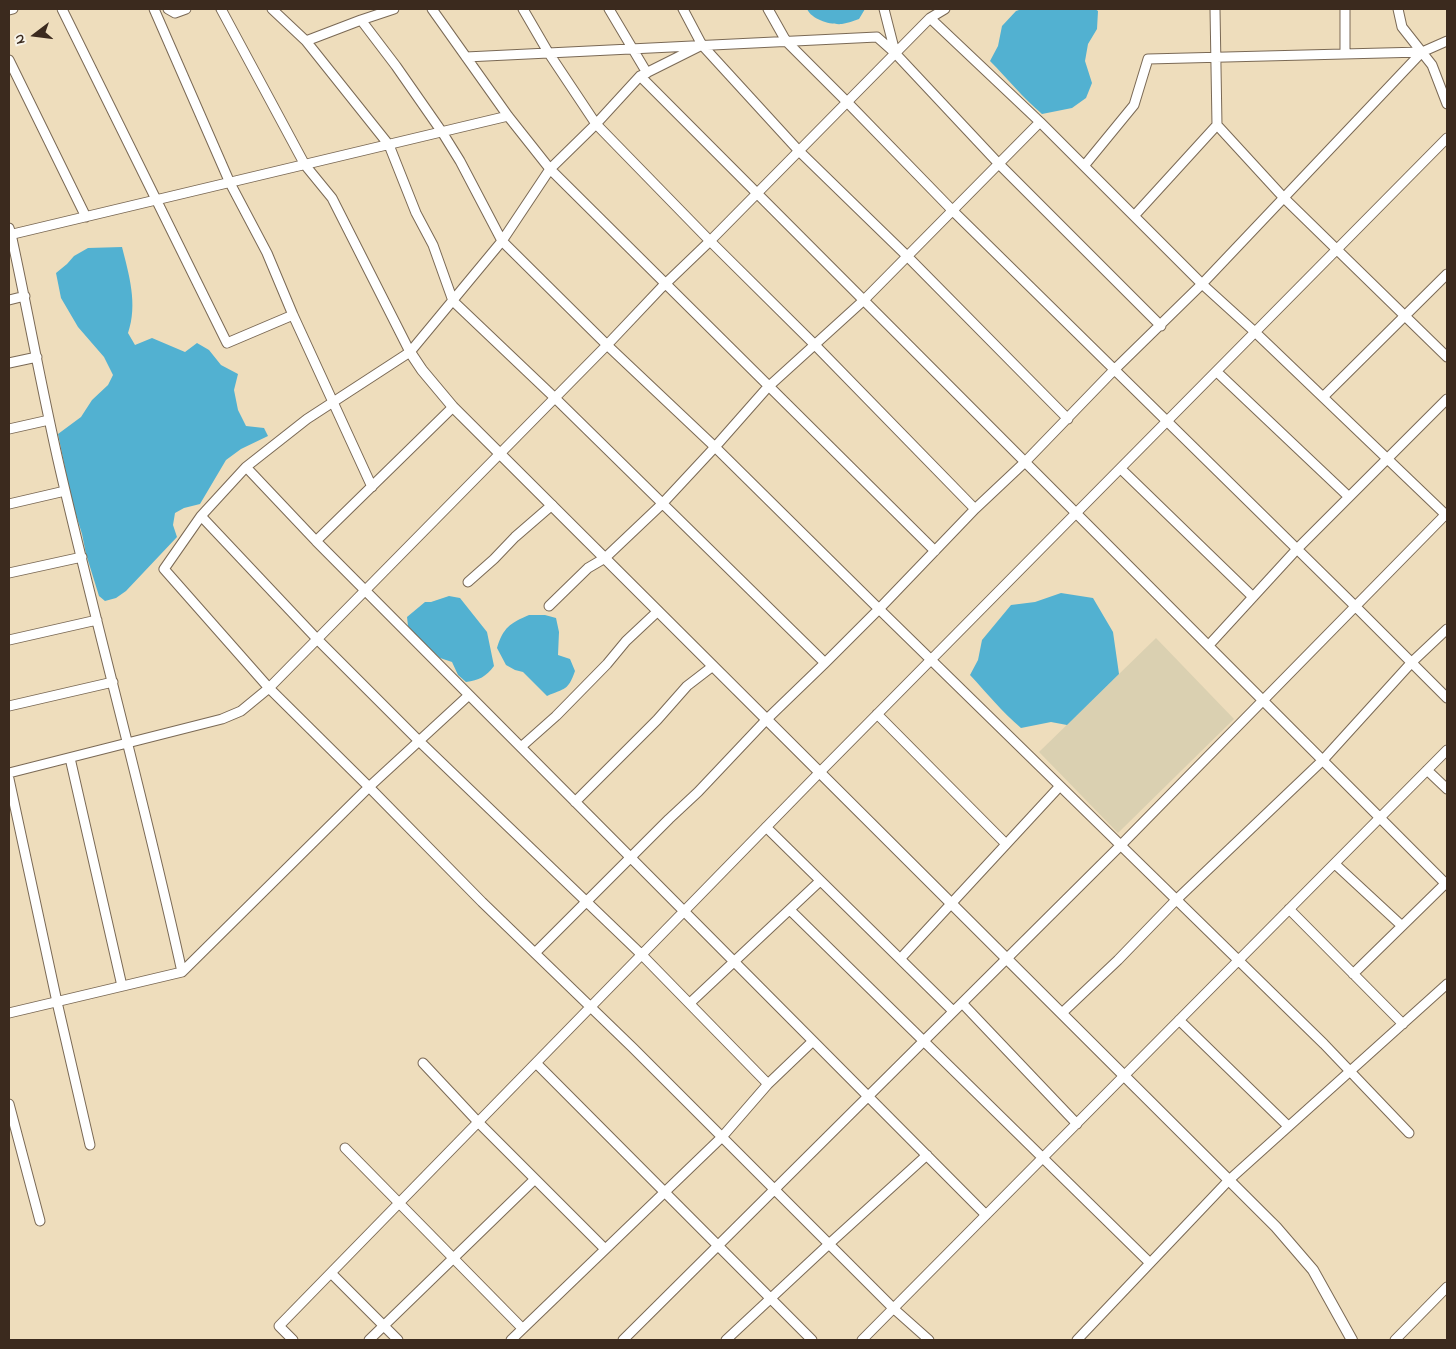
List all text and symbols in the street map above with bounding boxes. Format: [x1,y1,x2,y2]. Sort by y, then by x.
north arrow [10,10,60,60]
text: N [9,32,31,46]

